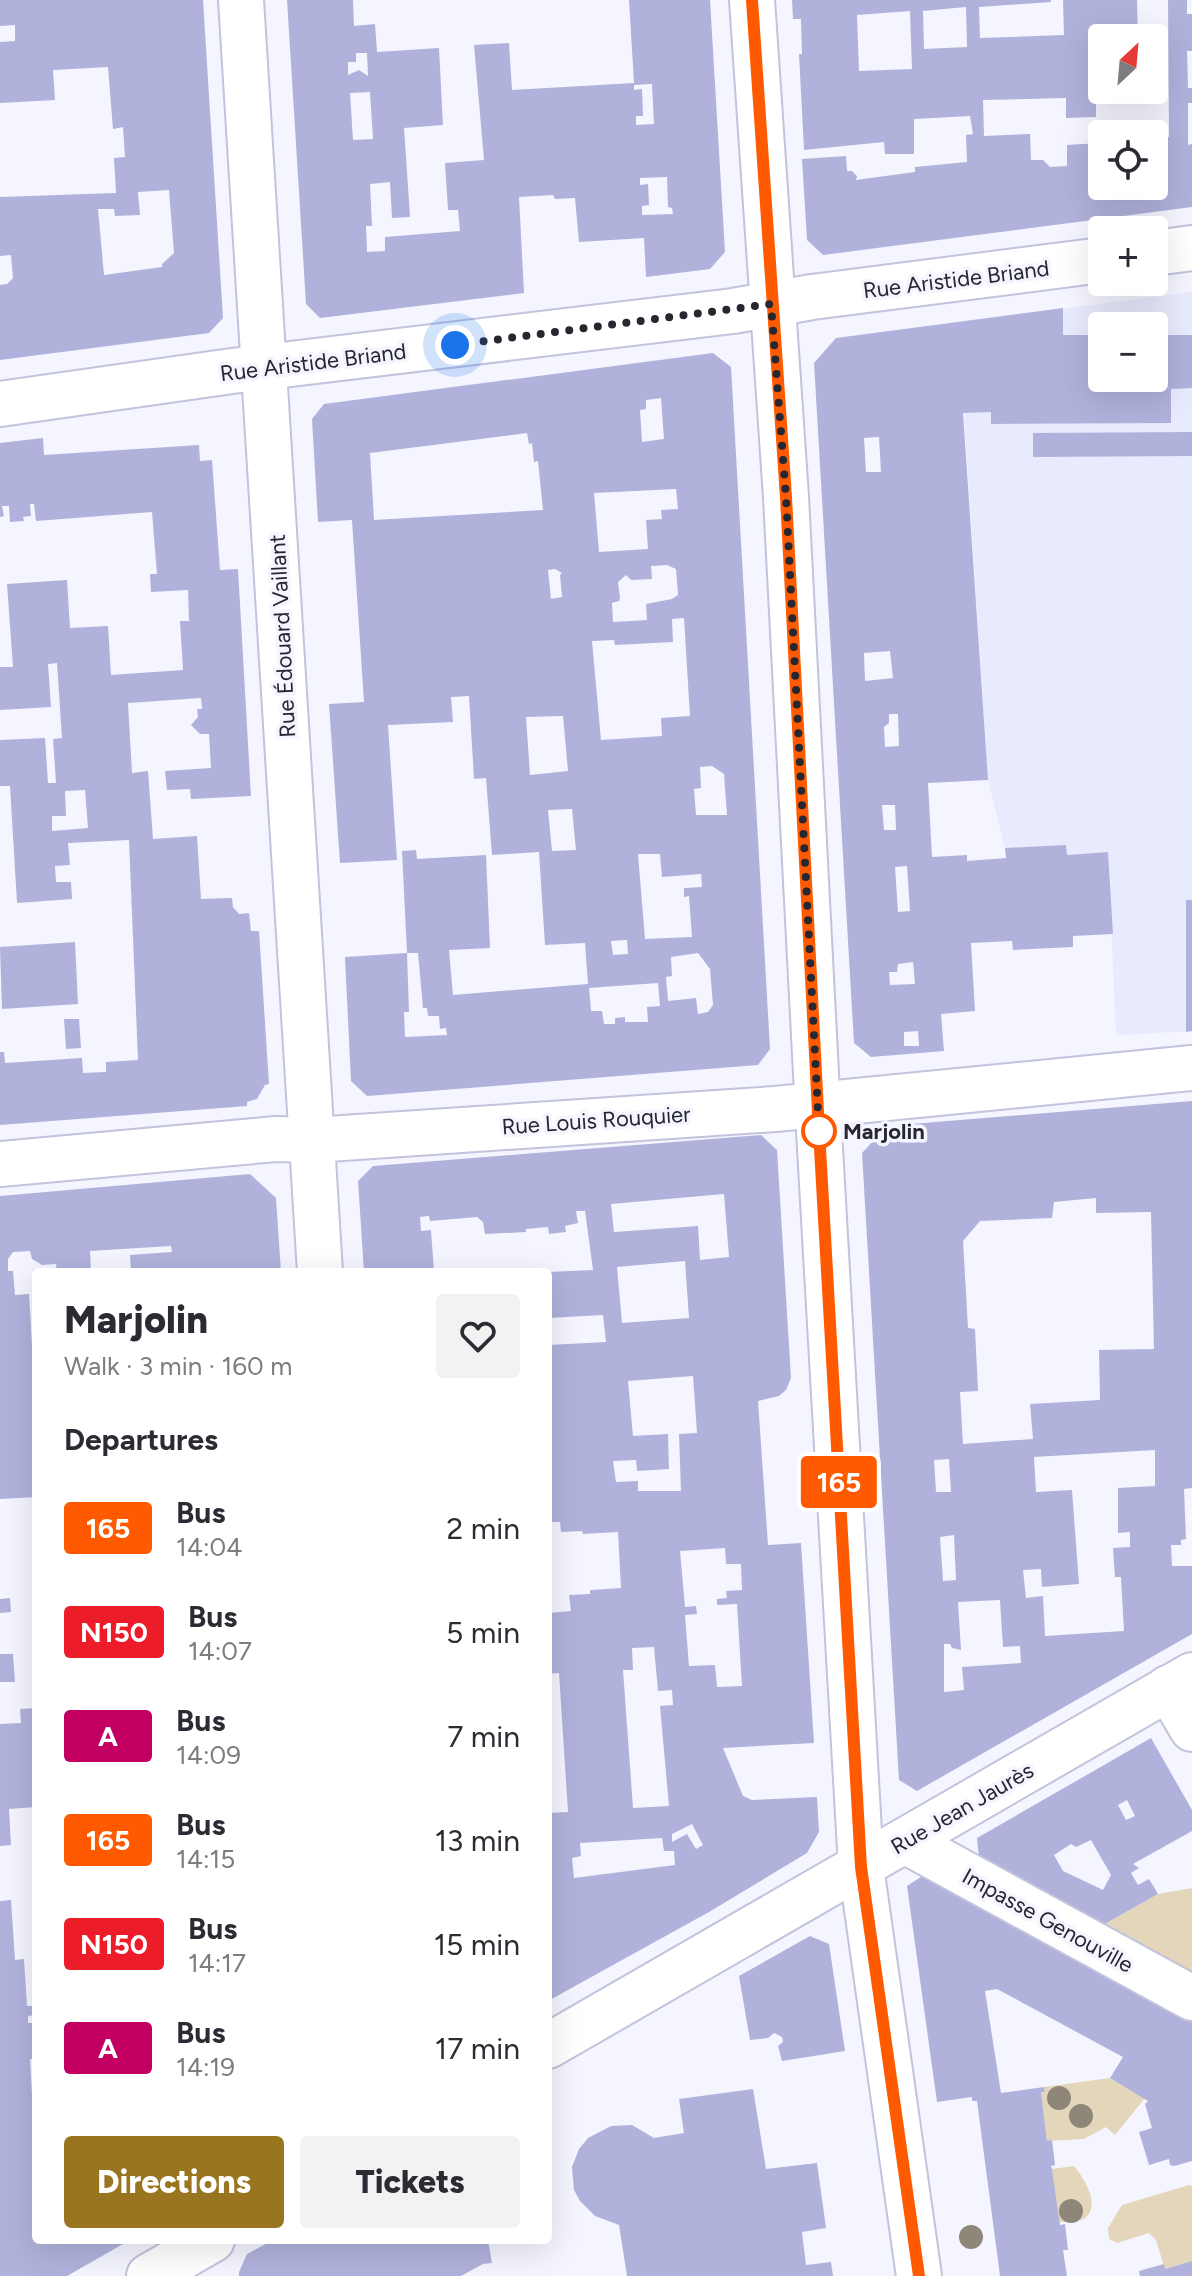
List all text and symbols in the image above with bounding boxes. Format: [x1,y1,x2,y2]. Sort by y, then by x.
north arrow [1088,24,1168,104]
map controls [1088,24,1168,392]
button: locate [1088,120,1168,200]
button: + [1088,216,1168,296]
street label: Rue Aristide Briand [861,255,1051,304]
button: − [1088,312,1168,392]
your location [435,325,475,365]
street label: Rue Aristide Briand [218,338,408,387]
street label: Rue Édouard Vaillant [264,534,301,738]
street label: Rue Louis Rouquier [501,1100,692,1141]
marker: Marjolin [802,1114,836,1148]
place label: Marjolin [843,1118,925,1145]
button: heart [436,1294,520,1378]
text: Marjolin [64,1297,208,1343]
text: Walk · 3 min · 160 m [64,1350,292,1382]
text: Departures [64,1421,218,1458]
line badge: 165 [793,1456,885,1508]
text: 165 [817,1465,861,1499]
text: Bus [176,1494,225,1531]
text: 2 min [447,1510,520,1547]
text: 165 [86,1511,130,1545]
text: 14:04 [176,1531,242,1563]
text: Bus [188,1598,237,1635]
text: 5 min [446,1614,520,1651]
text: N150 [80,1615,148,1649]
text: 14:07 [188,1635,252,1667]
text: Bus [176,1702,225,1739]
text: 7 min [447,1718,520,1755]
text: A [98,1719,118,1753]
text: 14:09 [176,1739,241,1771]
street label: Rue Jean Jaurès [886,1757,1038,1860]
text: Bus [176,1806,225,1843]
text: 13 min [435,1822,520,1859]
text: 165 [86,1823,130,1857]
text: 14:15 [176,1843,235,1875]
street label: Impasse Genouville [958,1862,1138,1979]
text: Bus [188,1910,237,1947]
text: 15 min [434,1926,520,1963]
text: N150 [80,1927,148,1961]
text: 14:17 [188,1947,246,1979]
text: Bus [176,2014,225,2051]
text: 17 min [435,2030,520,2067]
text: A [98,2031,118,2065]
text: 14:19 [176,2051,235,2083]
button: Directions [64,2136,284,2228]
button: Tickets [300,2136,520,2228]

